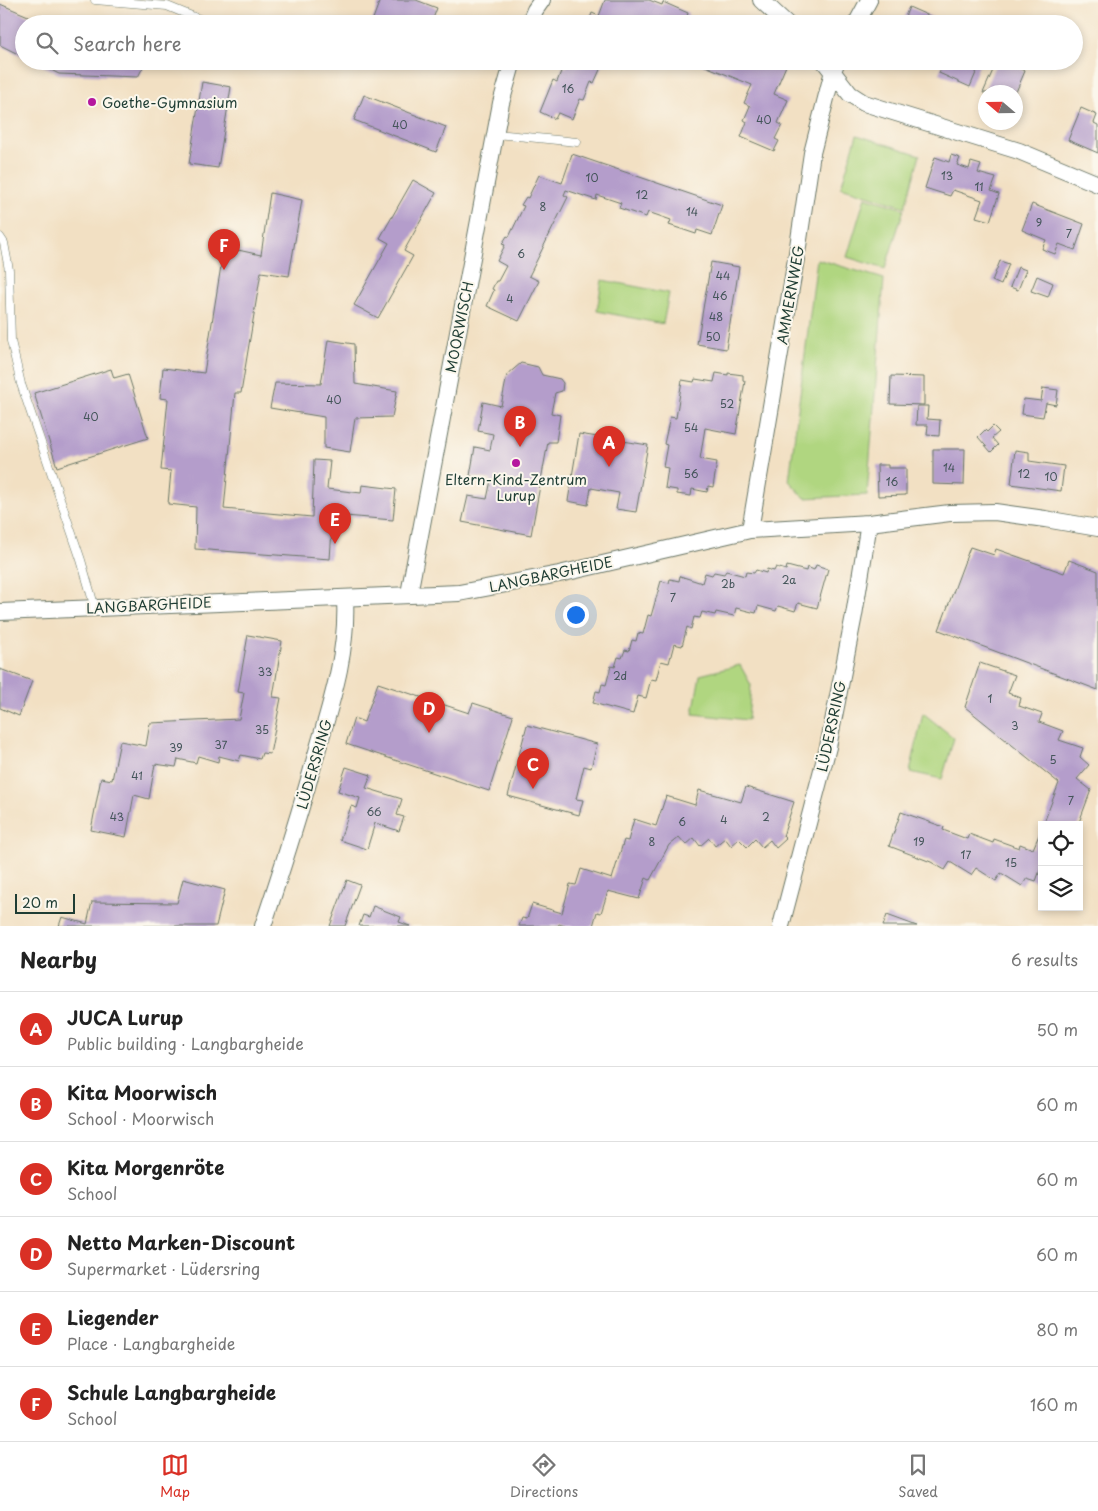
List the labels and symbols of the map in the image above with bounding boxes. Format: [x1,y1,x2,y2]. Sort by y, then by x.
house number: 16 [562,80,575,97]
north arrow [978,85,1023,130]
place label: Goethe-Gymnasium [102,92,237,113]
marker: Goethe-Gymnasium [86,96,98,108]
house number: 40 [756,111,772,128]
house number: 40 [392,116,408,133]
house number: 13 [941,167,953,184]
house number: 10 [586,169,598,186]
house number: 11 [974,178,984,195]
house number: 12 [636,186,649,203]
house number: 8 [540,198,547,215]
house number: 14 [686,203,698,220]
house number: 9 [1036,214,1042,231]
house number: 7 [1066,225,1072,242]
pin: F [208,229,240,270]
street label: AMMERNWEG [771,244,809,346]
house number: 6 [517,245,525,262]
house number: 44 [716,267,730,284]
street label: MOORWISCH [440,280,478,374]
house number: 46 [713,287,728,304]
house number: 4 [506,290,514,307]
house number: 48 [709,308,723,325]
house number: 50 [705,328,721,345]
house number: 40 [326,391,342,408]
house number: 52 [720,395,734,412]
pin: B [504,406,536,447]
house number: 40 [83,408,99,425]
house number: 54 [684,419,698,436]
pin: A [593,426,625,467]
marker: Eltern-Kind-Zentrum Lurup [510,457,522,469]
house number: 14 [943,459,955,476]
house number: 56 [684,465,699,482]
house number: 12 [1018,465,1031,482]
house number: 10 [1045,468,1057,485]
place label: Eltern-Kind-Zentrum Lurup [445,469,587,506]
house number: 16 [886,473,899,490]
pin: E [319,503,351,544]
street label: LANGBARGHEIDE [487,551,615,597]
house number: 2a [782,571,796,588]
house number: 2b [721,575,735,592]
house number: 7 [670,589,676,606]
street label: LANGBARGHEIDE [86,591,213,619]
your location [563,602,589,628]
house number: 33 [258,663,272,680]
house number: 2d [613,667,627,684]
street label: LÜDERSRING [811,678,851,774]
house number: 1 [988,690,993,707]
pin: D [413,692,445,733]
street label: LÜDERSRING [291,716,337,812]
house number: 3 [1011,717,1019,734]
house number: 35 [255,721,269,738]
house number: 37 [215,736,228,753]
house number: 39 [169,739,183,756]
pin: C [517,748,549,789]
house number: 5 [1049,751,1057,768]
house number: 41 [131,767,143,784]
house number: 7 [1068,792,1074,809]
house number: 66 [366,803,382,820]
house number: 43 [110,808,124,825]
house number: 2 [762,808,770,825]
house number: 4 [720,811,728,828]
house number: 6 [678,813,686,830]
house number: 8 [649,833,656,850]
house number: 19 [913,833,925,850]
house number: 17 [961,846,972,863]
house number: 15 [1005,854,1017,871]
scale bar [15,891,75,914]

